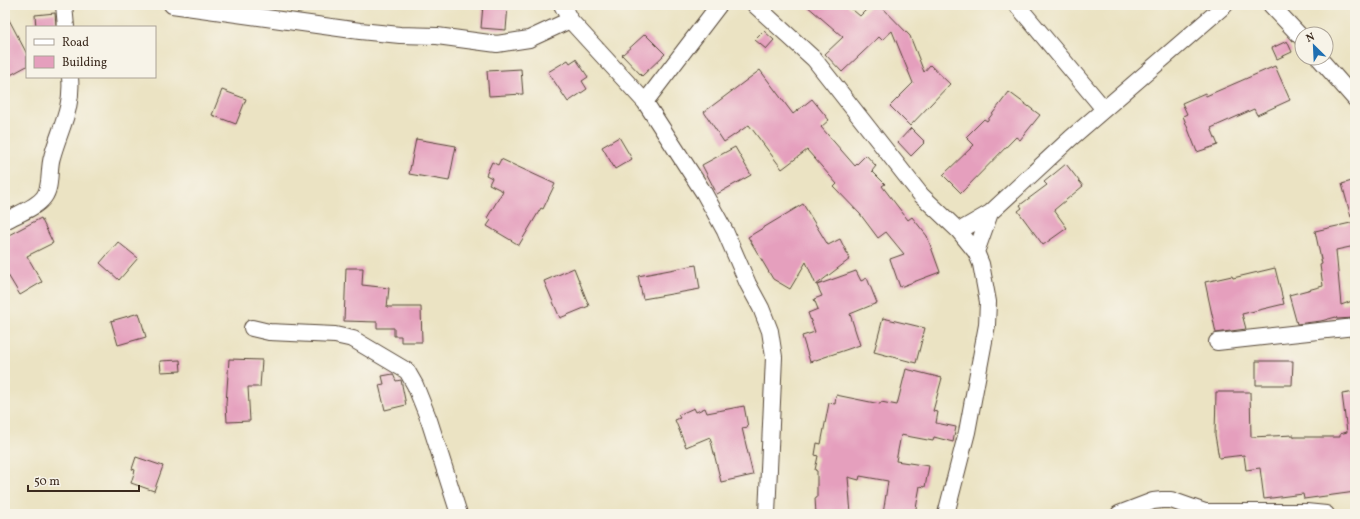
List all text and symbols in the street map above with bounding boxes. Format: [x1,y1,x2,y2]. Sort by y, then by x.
legend [26,26,156,78]
north arrow [1294,26,1334,66]
text: N [1304,30,1317,47]
text: Road [62,35,89,51]
text: Building [62,55,107,71]
scale bar [28,467,139,493]
text: 50 m [34,474,60,490]

